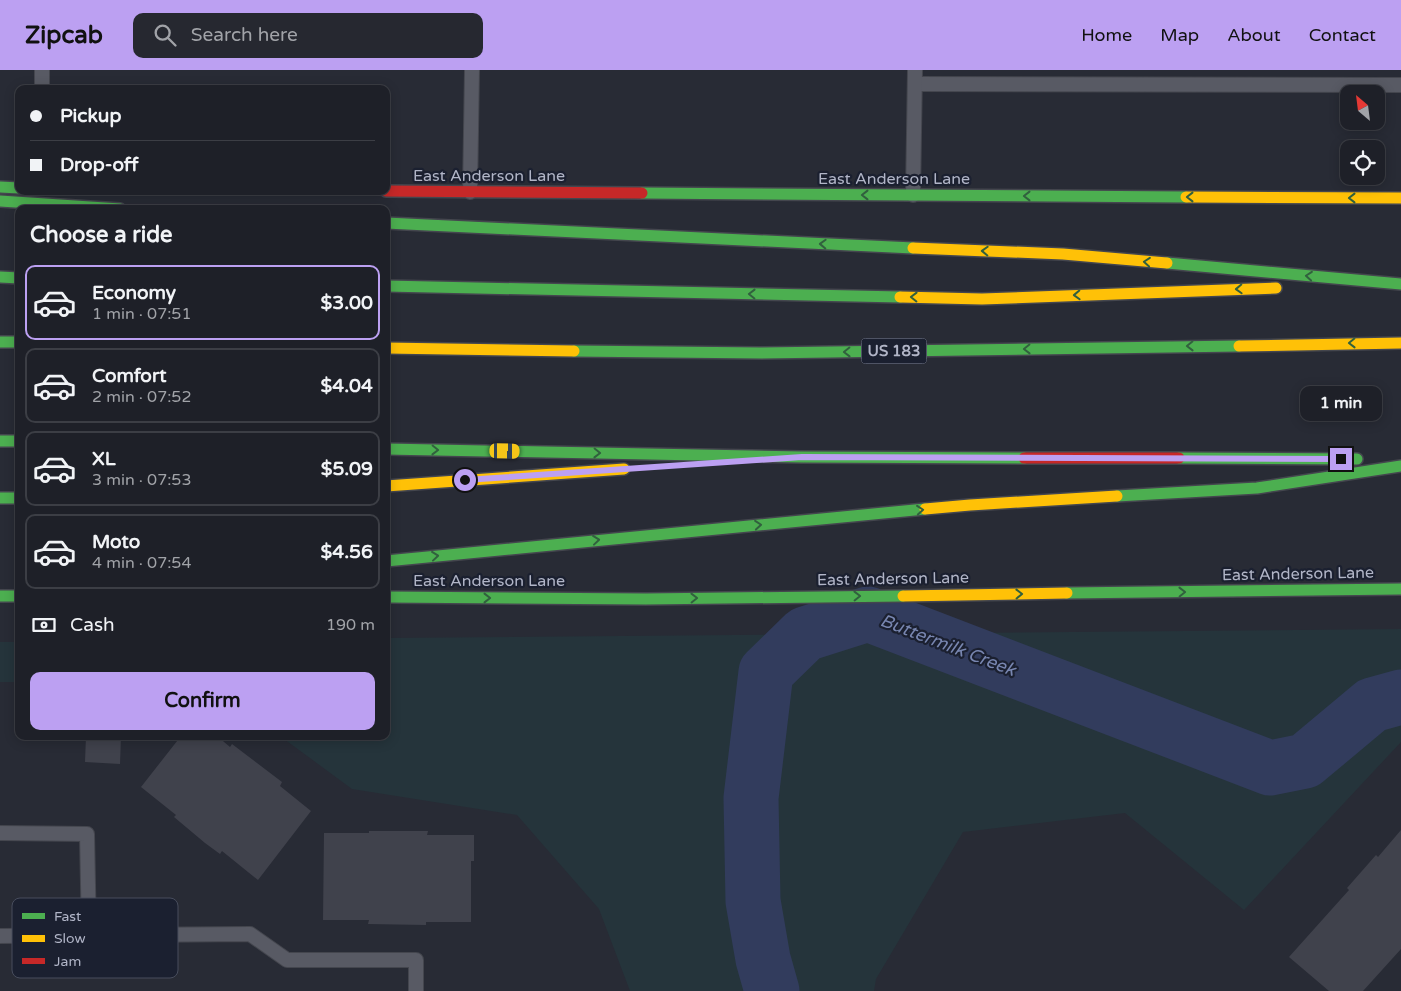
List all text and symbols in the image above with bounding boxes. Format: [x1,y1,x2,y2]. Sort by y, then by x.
search box [133,13,483,58]
text: Zipcab [25,21,103,50]
icon: search [151,21,179,49]
text: Search here [191,24,298,46]
text: Home [1081,24,1132,46]
text: Map [1160,24,1199,46]
text: About [1227,24,1281,46]
text: Contact [1309,24,1376,46]
north arrow [1340,85,1385,130]
map controls [1340,85,1385,185]
text: Pickup [60,105,121,127]
button: locate [1340,140,1385,185]
text: Drop-off [60,154,139,176]
street label: East Anderson Lane [413,166,565,186]
street label: East Anderson Lane [818,169,970,189]
one-way arrow [861,190,868,200]
one-way arrow [1023,191,1031,201]
one-way arrow [1186,192,1194,202]
one-way arrow [1348,193,1356,203]
text: Choose a ride [30,222,173,248]
one-way arrow [819,239,826,249]
one-way arrow [981,245,989,256]
one-way arrow [1143,256,1151,267]
one-way arrow [1305,271,1313,282]
icon: car [32,280,77,325]
text: Economy [92,282,176,304]
one-way arrow [1235,284,1243,295]
one-way arrow [747,288,755,299]
one-way arrow [1072,290,1080,301]
text: $3.00 [321,292,373,314]
one-way arrow [910,292,918,302]
text: 1 min · 07:51 [92,304,191,324]
road number: US 183 [862,338,926,364]
one-way arrow [1348,338,1356,349]
one-way arrow [1186,341,1194,351]
one-way arrow [1023,344,1031,354]
one-way arrow [843,347,851,357]
icon: car [32,363,77,408]
text: Comfort [92,365,166,387]
text: $4.04 [321,375,373,397]
callout: 1 min [1300,386,1382,422]
text: 2 min · 07:52 [92,387,191,407]
text: 1 min [1320,393,1362,413]
car [489,443,520,459]
one-way arrow [431,444,439,455]
icon: car [32,446,77,491]
text: XL [92,448,116,470]
one-way arrow [594,448,602,458]
route end [1330,448,1352,470]
text: $5.09 [321,458,373,480]
route start [454,469,476,491]
text: 3 min · 07:53 [92,470,191,490]
one-way arrow [916,505,924,516]
one-way arrow [755,520,763,531]
icon: car [32,529,77,574]
text: Moto [92,531,140,553]
one-way arrow [593,535,601,546]
text: $4.56 [321,541,373,563]
one-way arrow [431,551,439,562]
text: 4 min · 07:54 [92,553,191,573]
street label: East Anderson Lane [1222,563,1374,585]
street label: East Anderson Lane [817,568,969,590]
street label: East Anderson Lane [413,571,565,591]
one-way arrow [1178,587,1186,598]
one-way arrow [1016,589,1024,599]
one-way arrow [854,591,861,601]
one-way arrow [484,593,492,603]
one-way arrow [691,593,699,603]
water label: Buttermilk Creek [877,609,1020,681]
icon: cash [30,611,58,639]
text: Cash [70,614,115,636]
text: 190 m [326,615,375,635]
button: Confirm [30,672,375,730]
legend [12,898,178,978]
text: Fast [54,908,82,925]
text: Slow [54,930,86,947]
text: Jam [54,953,81,970]

